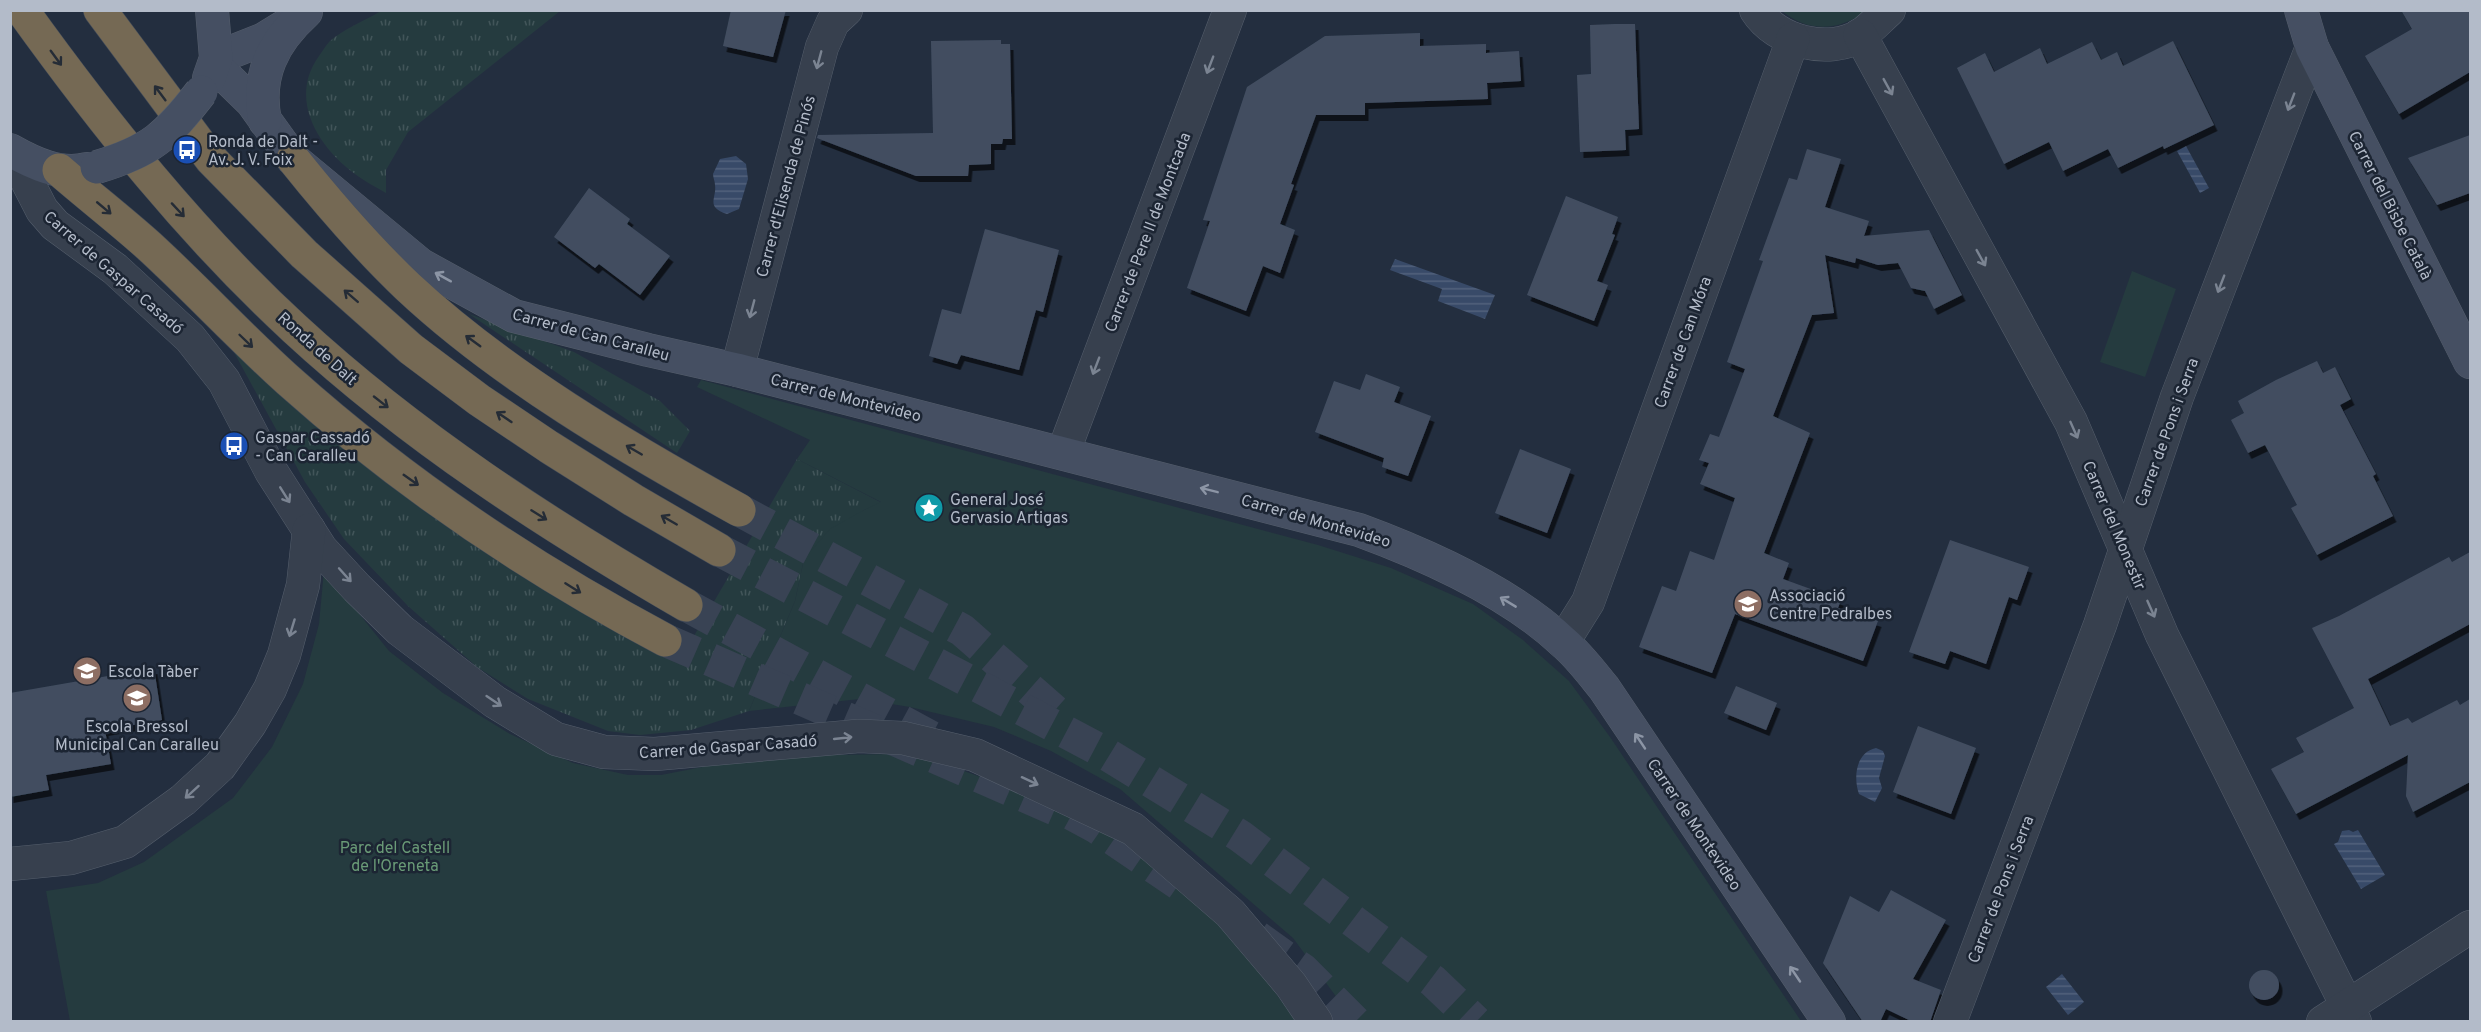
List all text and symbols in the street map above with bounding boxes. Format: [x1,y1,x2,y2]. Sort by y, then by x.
one-way arrow [50,49,62,66]
one-way arrow [812,50,824,69]
one-way arrow [1203,55,1214,74]
one-way arrow [1882,78,1894,95]
one-way arrow [154,85,167,101]
one-way arrow [2285,92,2296,110]
street label: Carrer d'Elisenda de Pinós [753,93,821,280]
street label: Carrer del Bisbe Català [2343,128,2435,284]
street label: Carrer de Pere II de Montcada [1101,130,1196,336]
place label: Ronda de Dalt - Av. J. V. Foix [208,133,318,171]
bus stop icon: Ronda de Dalt - Av. J. V. Foix [171,134,203,166]
one-way arrow [95,201,111,214]
one-way arrow [171,202,186,217]
street label: Carrer de Gaspar Casadó [39,207,187,340]
one-way arrow [1975,249,1987,266]
one-way arrow [435,271,452,283]
street label: Carrer de Can Móra [1651,274,1717,411]
one-way arrow [2215,274,2226,292]
one-way arrow [344,289,359,303]
one-way arrow [746,299,757,318]
street label: Carrer de Can Caralleu [510,305,671,367]
street label: Ronda de Dalt [273,309,361,390]
one-way arrow [239,333,254,348]
one-way arrow [465,334,481,347]
one-way arrow [1090,356,1101,374]
street label: Carrer de Pons i Serra [2132,356,2204,510]
street label: Carrer de Montevideo [768,371,923,427]
one-way arrow [372,395,388,408]
one-way arrow [495,410,512,423]
one-way arrow [2069,420,2080,438]
place label: Gaspar Cassadó - Can Caralleu [255,429,370,467]
bus stop icon: Gaspar Cassadó - Can Caralleu [218,430,250,462]
one-way arrow [626,444,643,456]
street label: Carrer del Monestir [2077,458,2149,593]
one-way arrow [403,474,419,486]
one-way arrow [1199,484,1218,496]
one-way arrow [280,486,292,503]
place label: General José Gervasio Artigas [950,491,1068,529]
street label: Carrer de Montevideo [1238,491,1393,553]
place icon: General José Gervasio Artigas [913,492,945,524]
one-way arrow [530,510,547,522]
one-way arrow [661,514,678,526]
one-way arrow [338,568,352,583]
one-way arrow [564,583,581,595]
place label: Associació Centre Pedralbes [1769,587,1892,625]
school or university icon: Associació Centre Pedralbes [1732,588,1764,620]
one-way arrow [1500,595,1517,607]
one-way arrow [2145,599,2157,617]
one-way arrow [286,618,297,637]
school or university icon: Escola Tàber [71,655,103,687]
place label: Escola Tàber [108,663,199,683]
school or university icon: Escola Bressol Municipal Can Caralleu [121,682,153,714]
one-way arrow [485,695,501,707]
place label: Escola Bressol Municipal Can Caralleu [55,718,219,756]
street label: Carrer de Gaspar Casadó [638,732,818,764]
one-way arrow [833,732,853,743]
one-way arrow [1634,734,1646,750]
street label: Carrer de Montevideo [1642,755,1745,895]
one-way arrow [1021,775,1039,787]
one-way arrow [184,785,199,799]
street label: Carrer de Pons i Serra [1964,813,2039,966]
park label: Parc del Castell de l'Oreneta [340,839,450,877]
one-way arrow [1789,966,1801,982]

